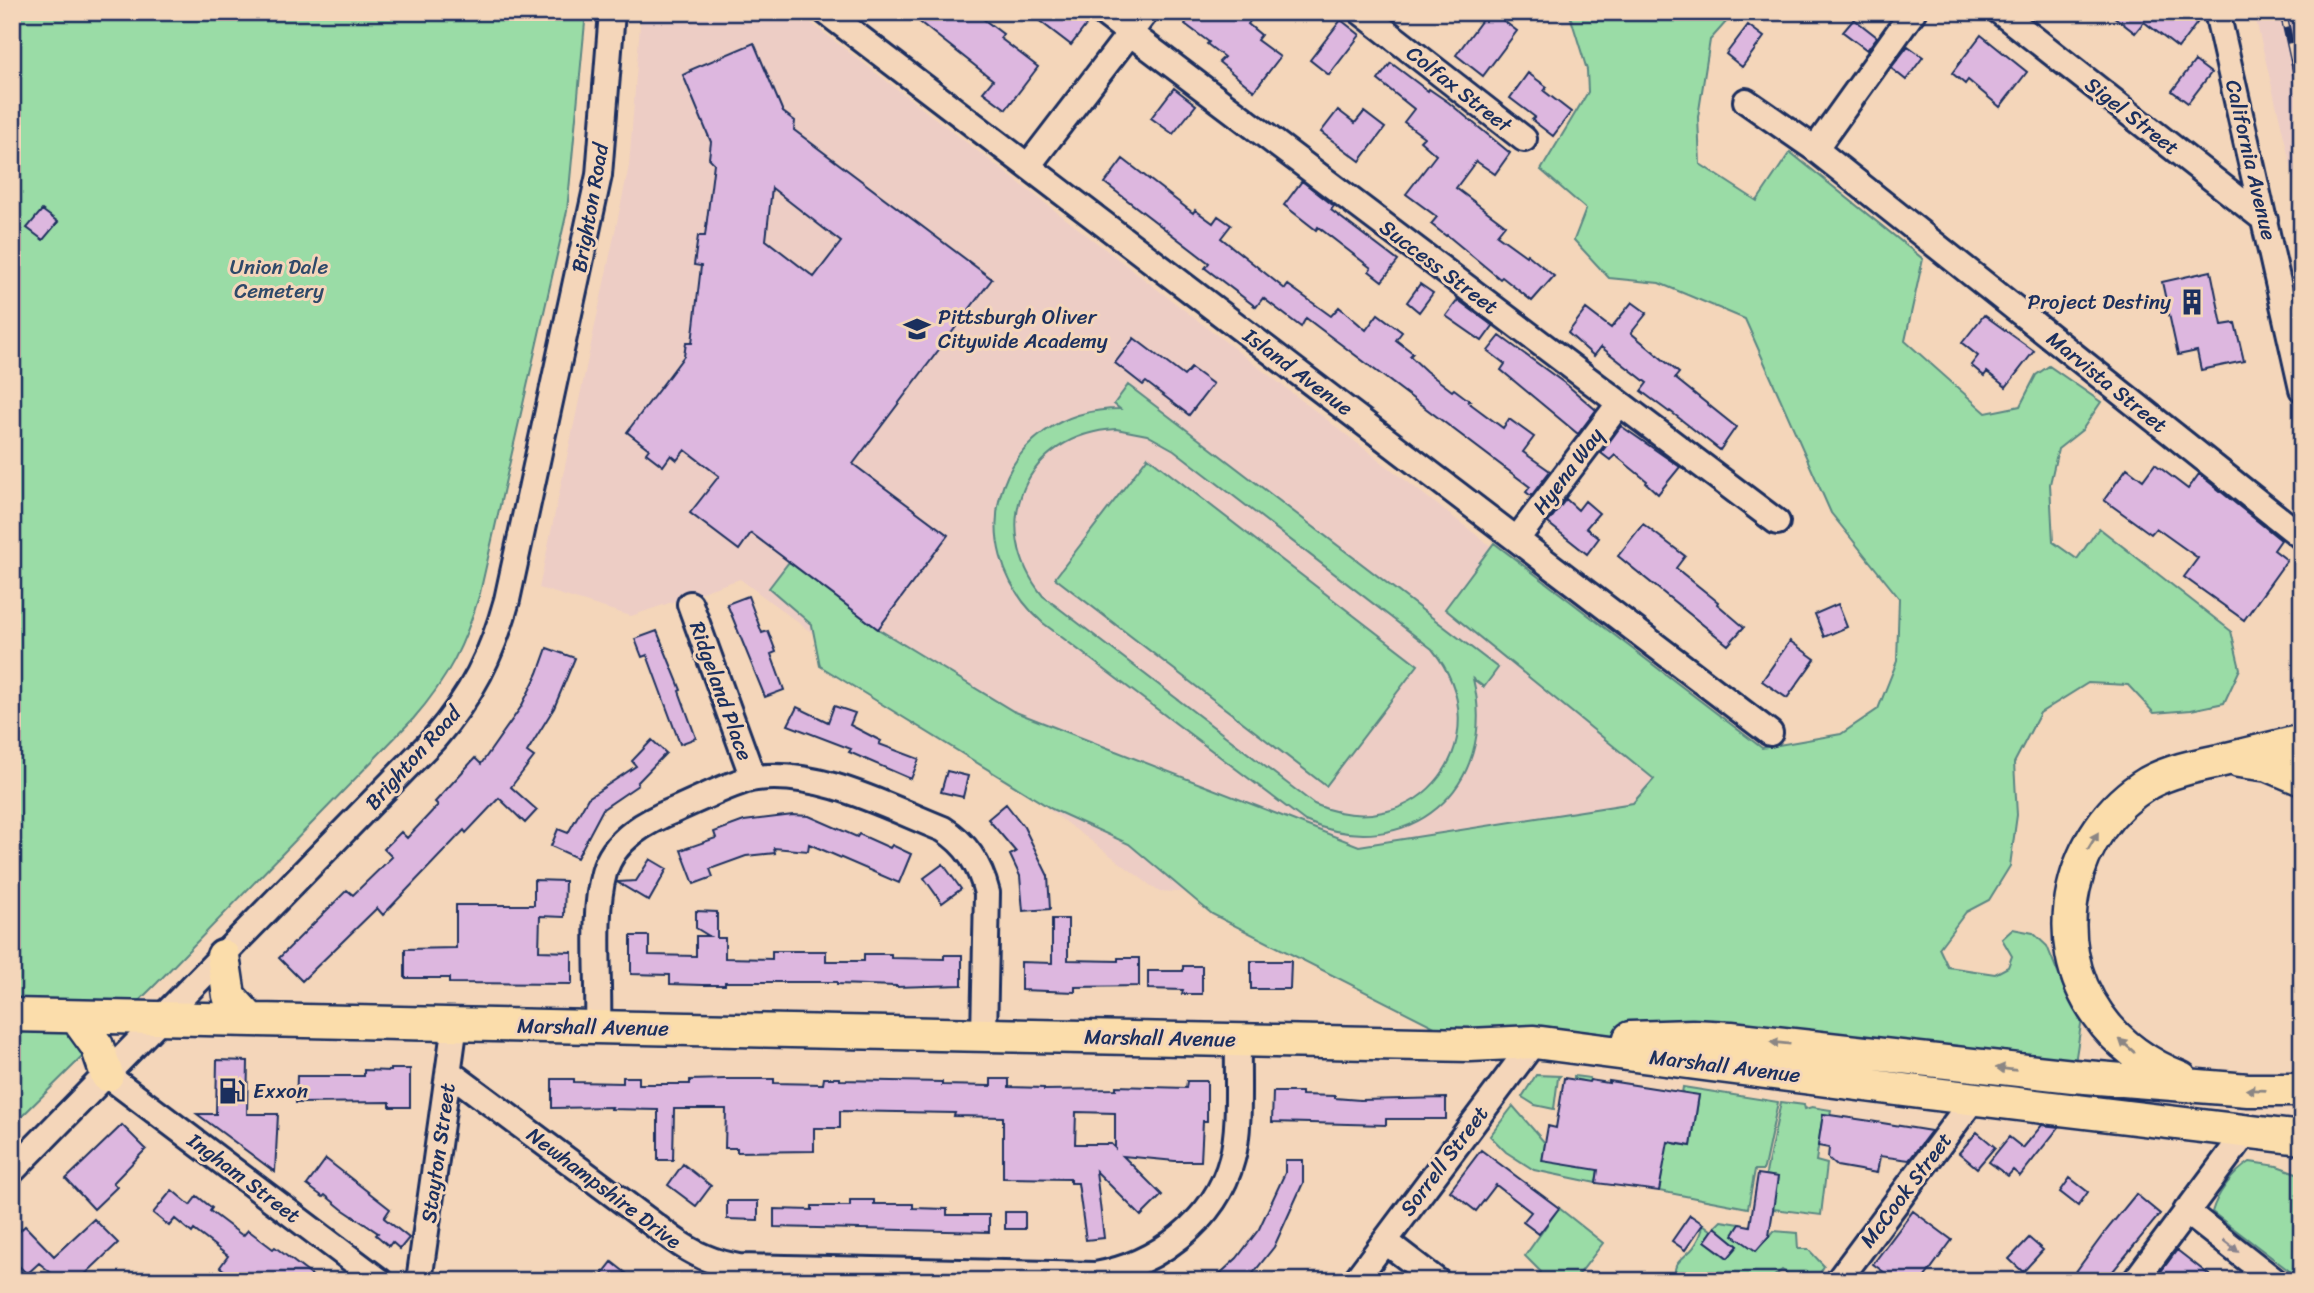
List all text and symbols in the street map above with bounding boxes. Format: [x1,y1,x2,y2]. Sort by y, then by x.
street label: Colfax Street [1398,35,1522,144]
street label: Sigel Street [2076,66,2188,166]
street label: California Avenue [2214,76,2288,244]
street label: Brighton Road [560,138,620,276]
street label: Success Street [1371,209,1507,325]
park label: Union Dale Cemetery [230,248,328,310]
place label: Project Destiny [2027,283,2171,321]
building icon: Project Destiny [2177,287,2207,317]
place label: Pittsburgh Oliver Citywide Academy [938,298,1108,360]
school or university icon: Pittsburgh Oliver Citywide Academy [902,314,932,344]
street label: Island Avenue [1234,317,1362,426]
street label: Marvista Street [2038,321,2176,443]
street label: Hyena Way [1522,419,1614,523]
street label: Ridgeland Place [678,616,764,766]
street label: Brighton Road [355,695,472,819]
one-way arrow [2086,831,2099,850]
street label: Marshall Avenue [517,1007,669,1047]
street label: Marshall Avenue [1084,1018,1236,1058]
one-way arrow [1768,1037,1790,1048]
street label: Marshall Avenue [1647,1038,1803,1094]
one-way arrow [2118,1038,2136,1054]
one-way arrow [1994,1063,2016,1074]
place label: Exxon [253,1072,308,1110]
fuel station icon: Exxon [217,1076,247,1106]
street label: Stayton Street [409,1081,467,1225]
one-way arrow [2244,1084,2266,1095]
street label: Sorrell Street [1389,1097,1499,1225]
street label: Newhampshire Drive [518,1117,690,1259]
street label: Ingham Street [178,1122,309,1234]
street label: McCook Street [1850,1124,1962,1256]
one-way arrow [2221,1239,2239,1254]

